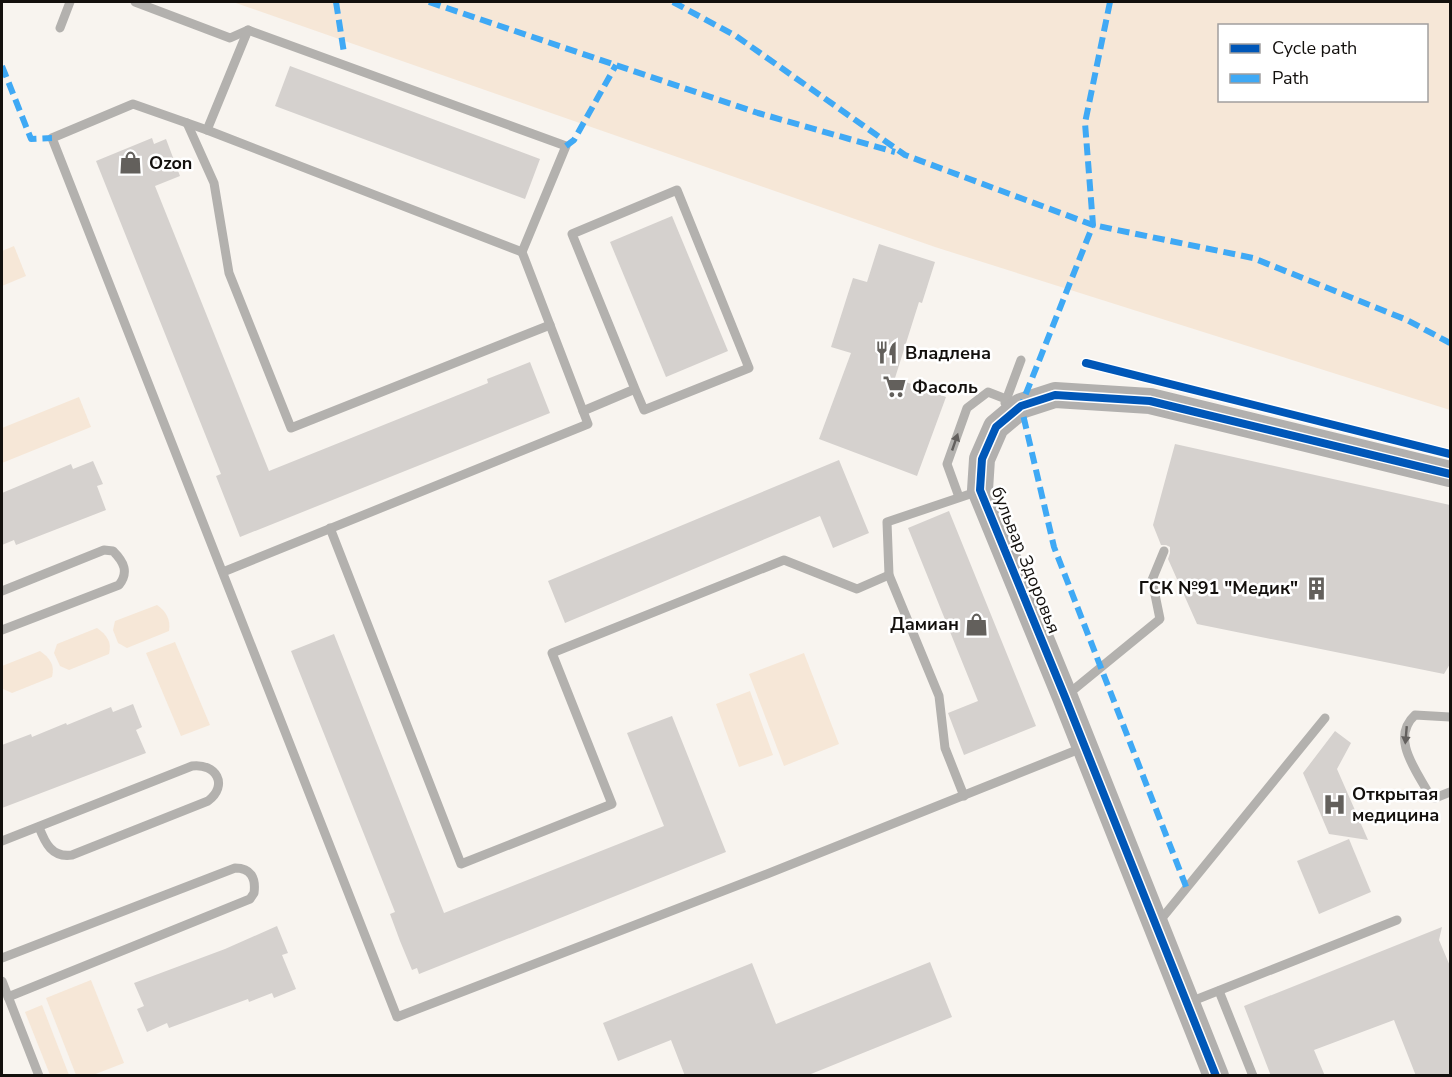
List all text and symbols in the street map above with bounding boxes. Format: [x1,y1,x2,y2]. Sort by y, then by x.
legend [1218,24,1428,102]
text: Cycle path [1272,36,1357,60]
text: Path [1272,66,1309,90]
shop icon: Ozon [118,150,144,176]
place label: Ozon [149,151,192,175]
restaurant icon: Владлена [874,340,900,366]
place label: Владлена [905,341,991,365]
supermarket icon: Фасоль [881,374,907,400]
place label: Фасоль [912,375,978,399]
one-way arrow [950,433,960,451]
street label: бульвар Здоровья [986,483,1066,637]
building icon: ГСК №91 "Медик" [1303,575,1329,601]
place label: ГСК №91 "Медик" [1139,576,1298,600]
shop icon: Дамиан [964,611,990,637]
place label: Дамиан [890,612,959,636]
one-way arrow [1401,725,1411,744]
place label: Открытая медицина [1352,782,1439,827]
hospital icon: Открытая медицина [1321,791,1347,817]

